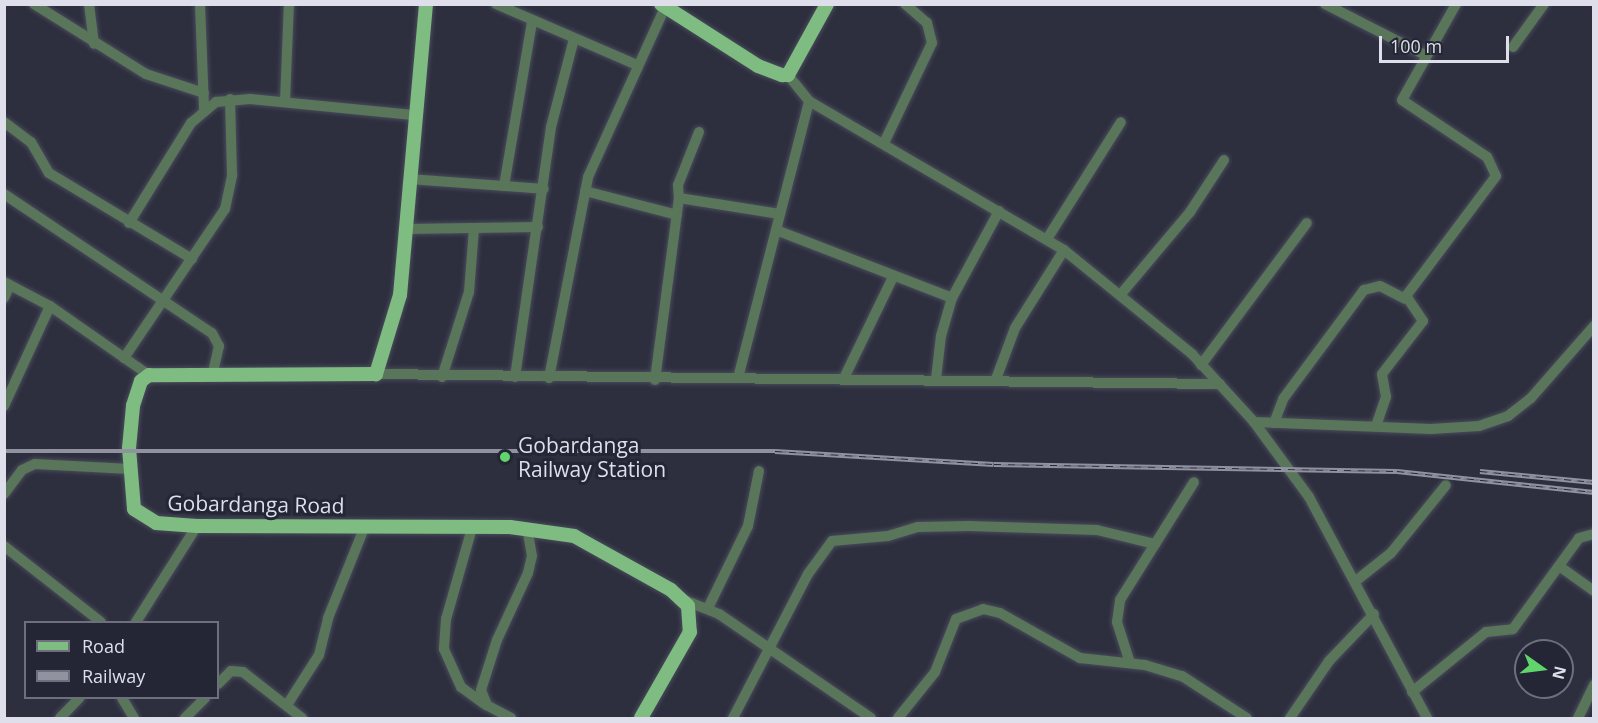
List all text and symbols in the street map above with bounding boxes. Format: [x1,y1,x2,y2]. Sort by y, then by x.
scale bar [1382,24,1512,62]
text: 100 m [1390,34,1442,58]
place label: Gobardanga Railway Station [518,432,666,482]
marker: Gobardanga Railway Station [496,448,514,466]
street label: Gobardanga Road [167,490,345,518]
legend [24,621,219,699]
text: Road [82,634,125,658]
north arrow [1514,639,1574,699]
text: Railway [82,664,145,688]
text: N [1547,664,1572,682]

